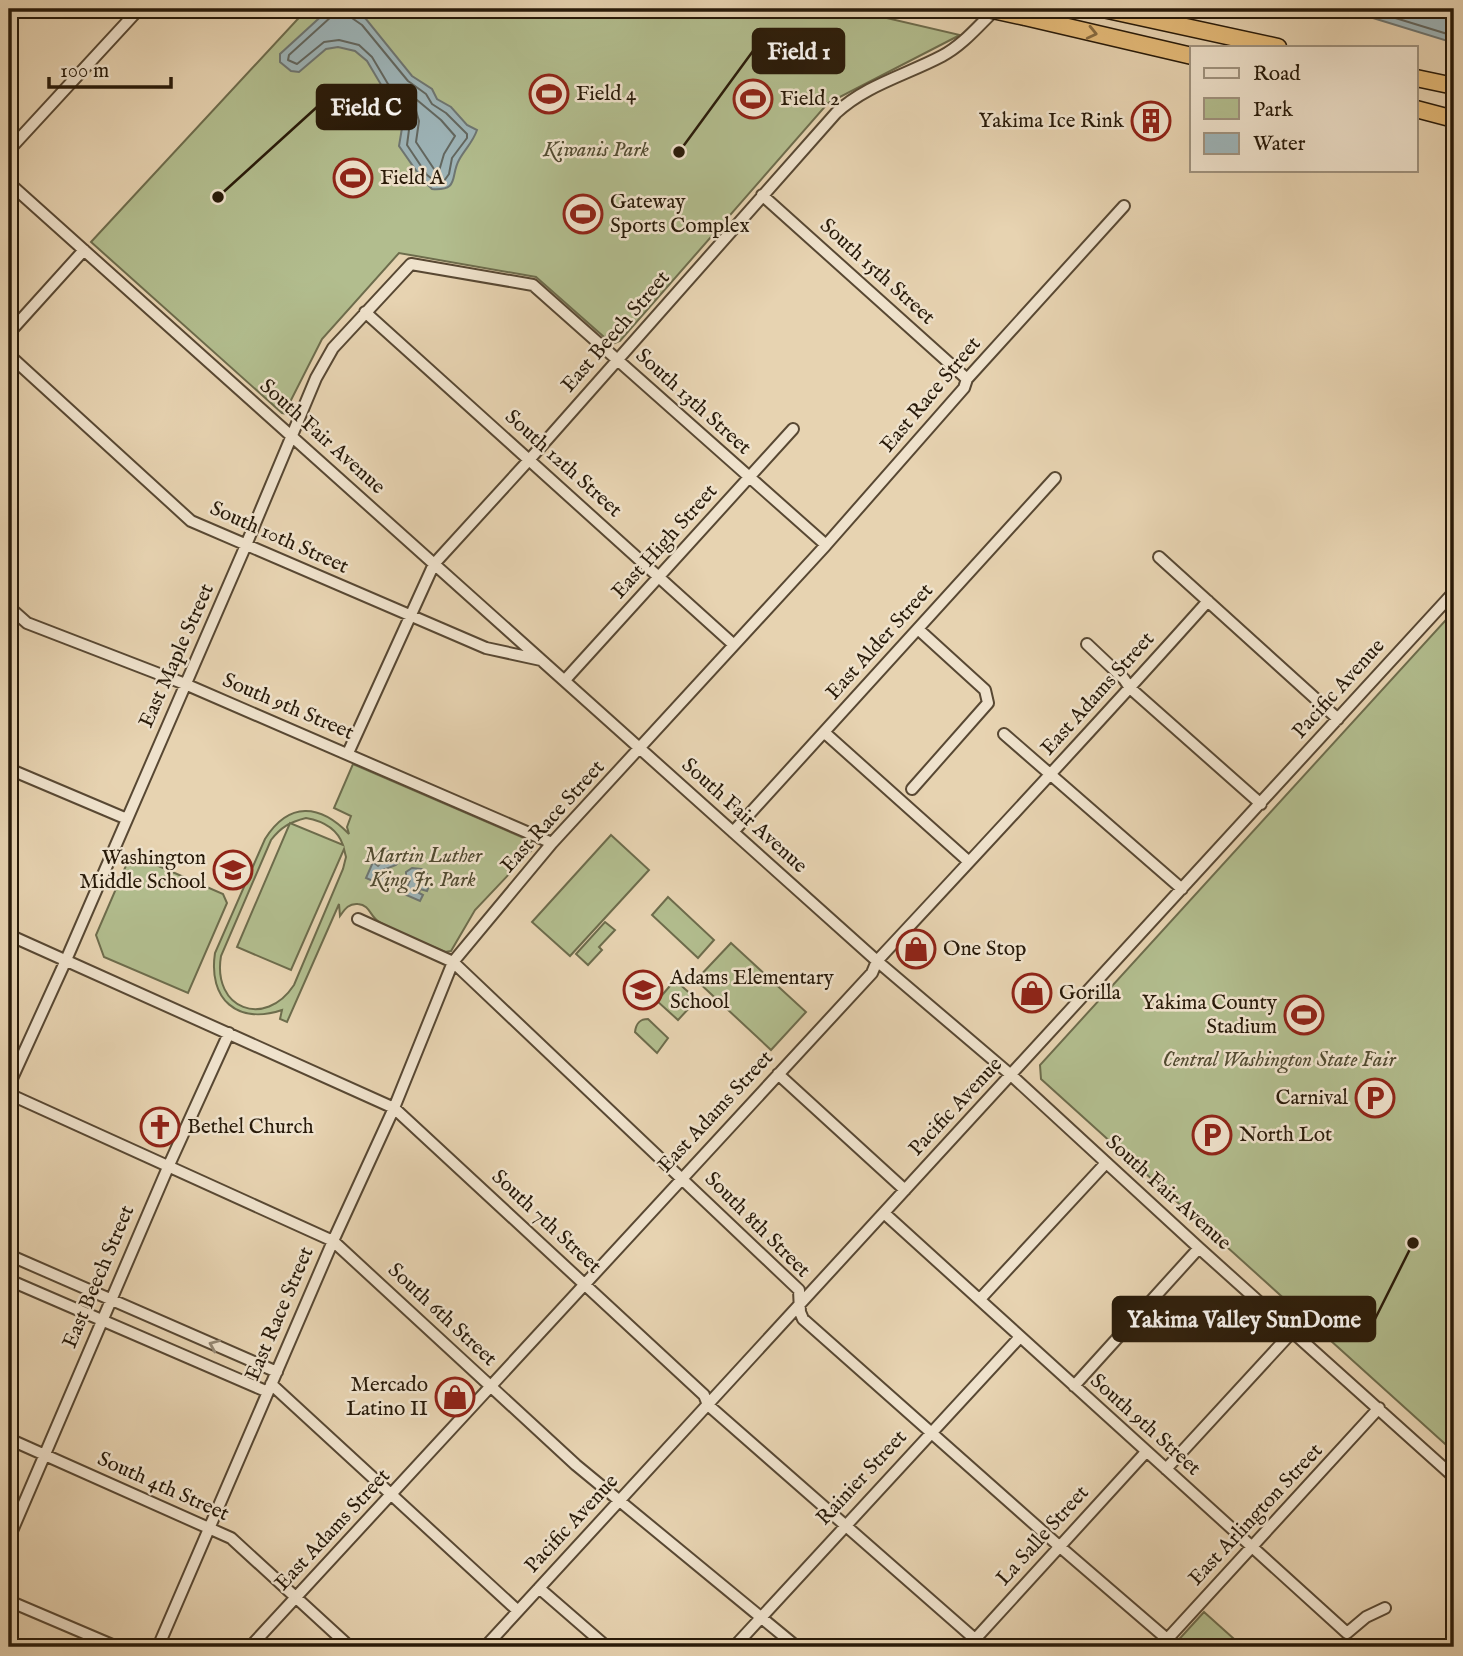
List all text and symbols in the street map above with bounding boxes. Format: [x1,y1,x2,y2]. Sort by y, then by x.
one-way arrow [1086,25,1098,39]
callout: Field 1 [753,29,844,73]
text: Field 1 [767,38,831,67]
scale bar [49,46,172,90]
legend [1190,46,1418,172]
text: 100 m [60,58,109,85]
text: Road [1253,61,1301,88]
sports icon: Field 4 [528,73,570,115]
sports icon: Field 2 [732,78,774,120]
place label: Field 4 [576,81,637,108]
callout: Field C [317,85,416,129]
place label: Field 2 [780,86,840,113]
text: Field C [330,94,402,123]
text: Park [1253,97,1294,124]
building icon: Yakima Ice Rink [1130,100,1172,142]
place label: Yakima Ice Rink [978,108,1125,135]
text: Water [1253,131,1306,158]
park label: Kiwanis Park [542,137,649,164]
sports icon: Field A [332,157,374,199]
place label: Field A [380,165,445,192]
place label: Gateway Sports Complex [610,189,750,240]
sports icon: Gateway Sports Complex [562,193,604,235]
street label: South 15th Street [814,213,940,331]
street label: East Beech Street [556,265,676,399]
street label: East Race Street [875,331,987,459]
street label: South 13th Street [629,343,757,461]
street label: South Fair Avenue [253,373,391,501]
street label: South 12th Street [499,404,627,524]
street label: East High Street [606,479,724,605]
street label: South 10th Street [205,495,353,581]
street label: East Alder Street [820,578,940,706]
street label: East Maple Street [133,580,221,732]
street label: East Adams Street [1035,626,1161,762]
street label: Pacific Avenue [1287,633,1391,745]
street label: South 9th Street [218,667,358,747]
street label: South Fair Avenue [675,752,813,880]
street label: East Race Street [495,755,611,879]
park label: Martin Luther King Jr. Park [364,843,483,894]
place label: Washington Middle School [79,845,206,896]
school or university icon: Washington Middle School [212,849,254,891]
shop icon: One Stop [895,928,937,970]
place label: One Stop [943,936,1026,963]
place label: Adams Elementary School [669,965,834,1016]
school or university icon: Adams Elementary School [622,969,664,1011]
shop icon: Gorilla [1011,972,1053,1014]
place label: Gorilla [1059,980,1122,1007]
place label: Yakima County Stadium [1142,990,1278,1041]
sports icon: Yakima County Stadium [1283,994,1325,1036]
street label: East Adams Street [652,1045,780,1179]
park label: Central Washington State Fair [1162,1047,1396,1074]
street label: Pacific Avenue [903,1052,1009,1162]
parking icon: Carnival [1354,1077,1396,1119]
place label: Carnival [1275,1085,1348,1112]
church icon: Bethel Church [139,1106,181,1148]
place label: Bethel Church [187,1114,314,1141]
parking icon: North Lot [1191,1114,1233,1156]
place label: North Lot [1239,1122,1332,1149]
street label: South Fair Avenue [1099,1129,1237,1257]
street label: South 7th Street [485,1164,607,1280]
street label: South 8th Street [698,1166,816,1284]
street label: East Beech Street [57,1201,141,1353]
street label: East Race Street [240,1243,320,1385]
street label: South 6th Street [382,1257,502,1373]
callout: Yakima Valley SunDome [1113,1297,1375,1341]
text: Yakima Valley SunDome [1127,1306,1361,1335]
one-way arrow [209,1339,221,1353]
street label: South 9th Street [1084,1368,1206,1482]
place label: Mercado Latino II [346,1372,428,1423]
shop icon: Mercado Latino II [434,1376,476,1418]
street label: Rainier Street [811,1424,913,1532]
street label: East Arlington Street [1183,1438,1329,1592]
street label: South 4th Street [93,1446,233,1528]
street label: East Adams Street [269,1463,397,1597]
street label: Pacific Avenue [519,1469,625,1579]
street label: La Salle Street [991,1480,1095,1592]

